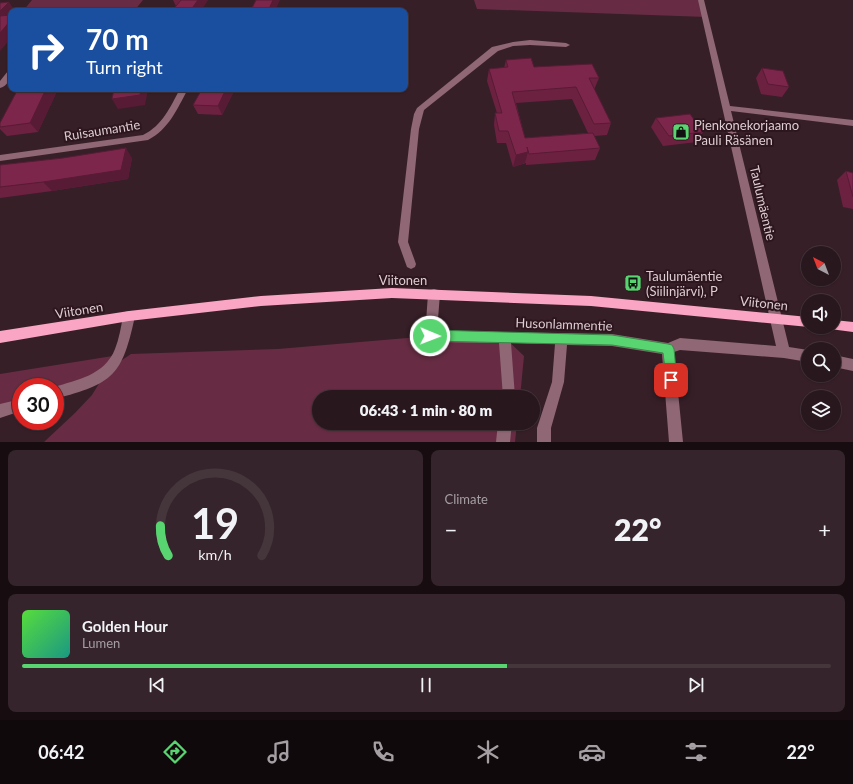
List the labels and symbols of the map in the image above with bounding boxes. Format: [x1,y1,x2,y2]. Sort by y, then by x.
street label: Ruisaumantie [63,116,141,144]
place label: Pienkonekorjaamo Pauli Räsänen [694,117,799,148]
shop icon: Pienkonekorjaamo Pauli Räsänen [671,122,691,142]
street label: Taulumäentie [747,164,779,242]
north arrow [801,246,841,286]
place label: Taulumäentie (Siilinjärvi), P [646,268,722,299]
street label: Viitonen [379,272,427,288]
bus stop icon: Taulumäentie (Siilinjärvi), P [623,273,643,293]
street label: Viitonen [739,293,789,313]
street label: Viitonen [54,298,104,322]
street label: Husonlammentie [515,314,613,334]
position arrow [409,315,451,357]
pin [654,363,688,397]
speed limit sign: 30 [12,378,64,430]

